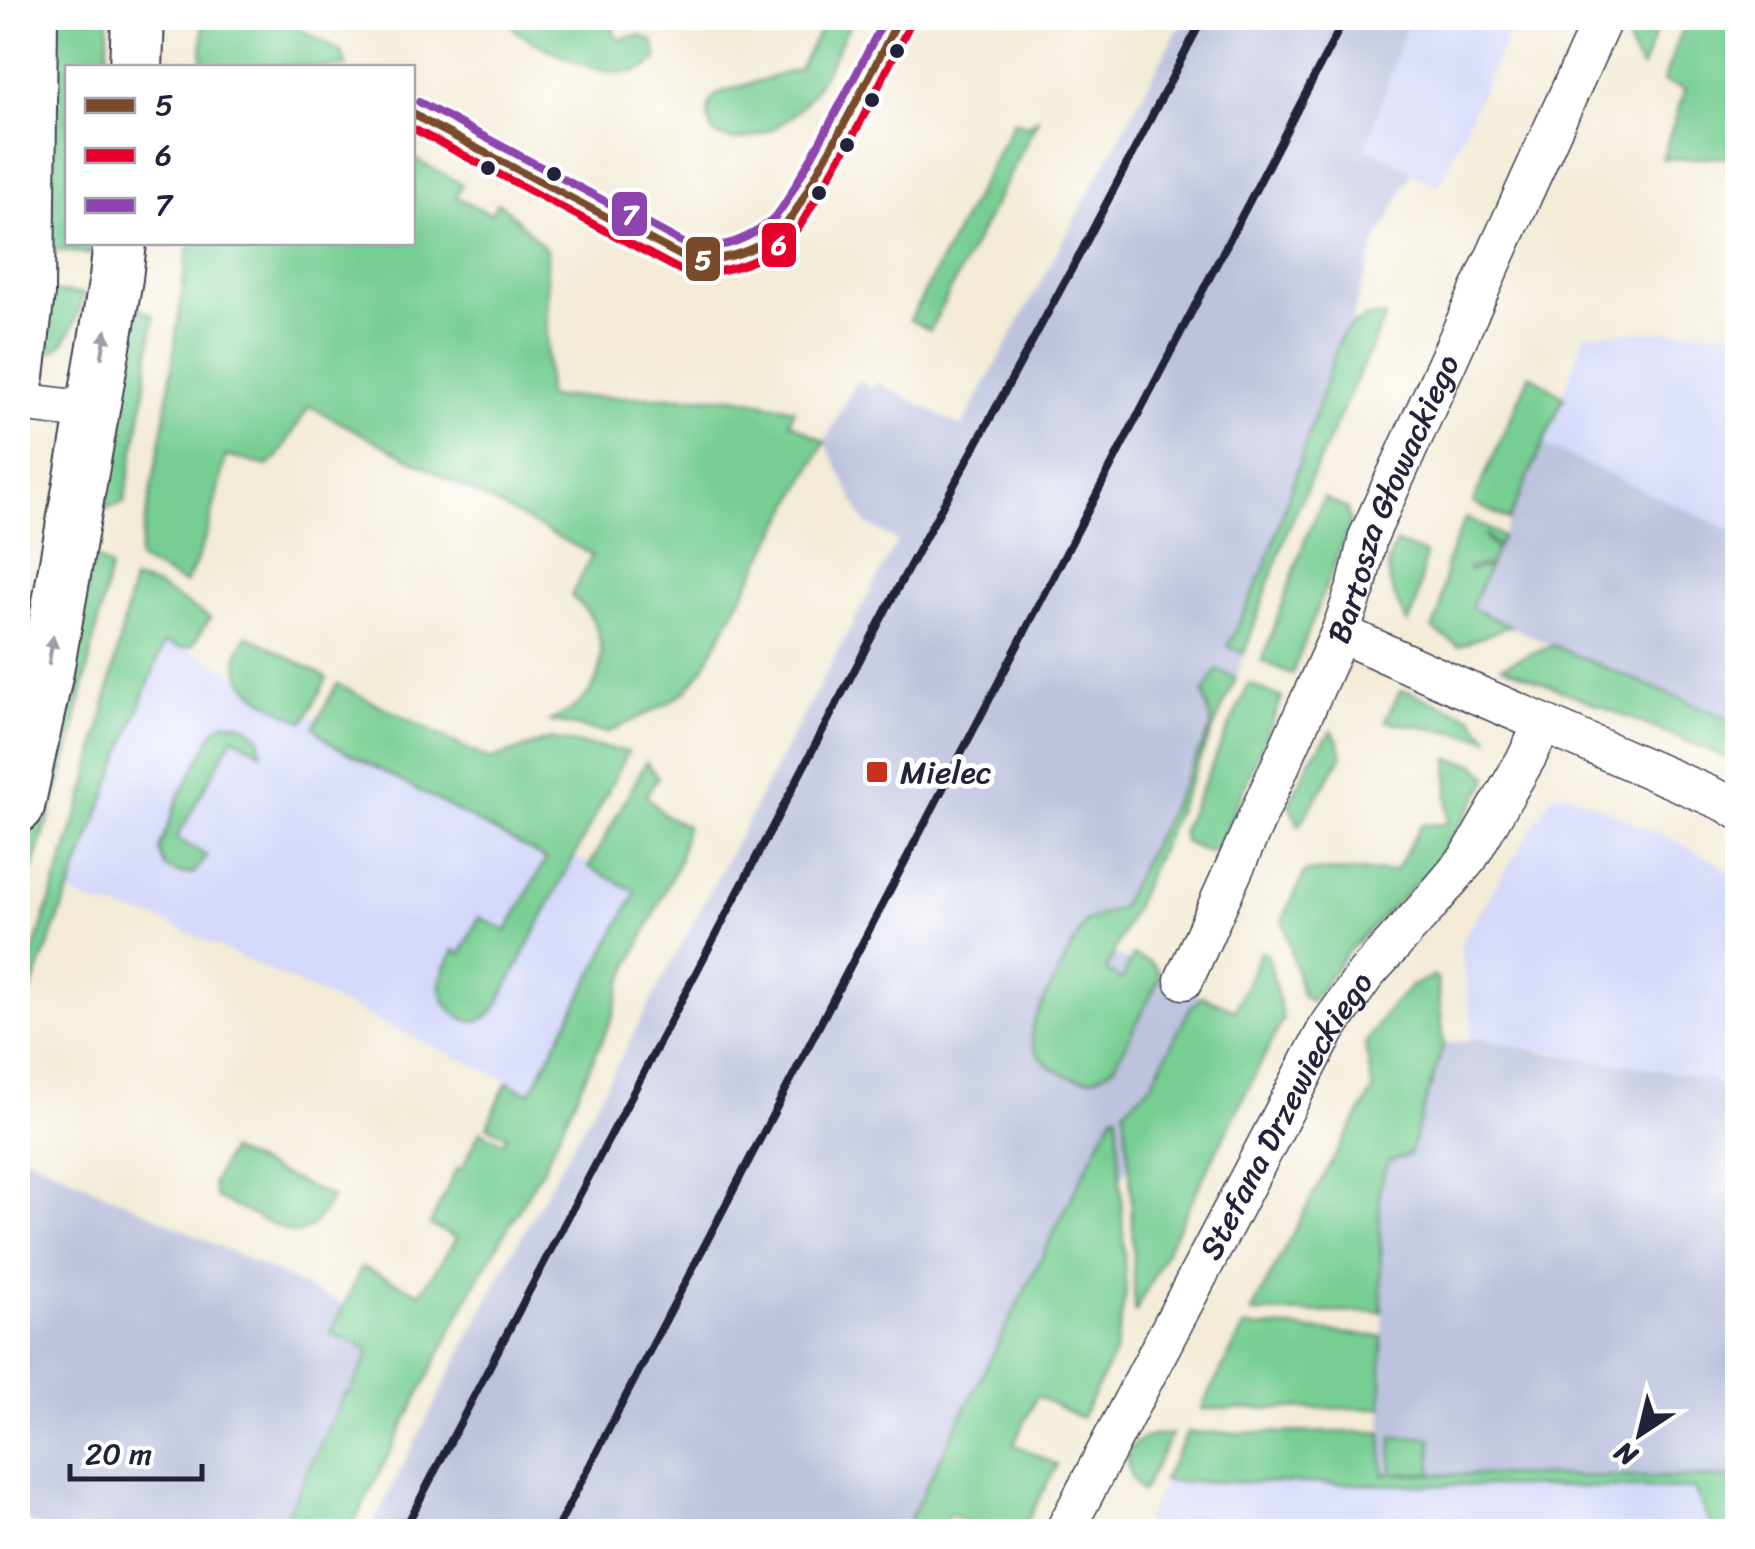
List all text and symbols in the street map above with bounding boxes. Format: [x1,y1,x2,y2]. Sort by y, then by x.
unlabelled marker [887,41,907,61]
legend [65,65,415,245]
text: 5 [155,78,173,132]
unlabelled marker [862,90,882,110]
text: 6 [155,128,172,182]
unlabelled marker [837,135,857,155]
unlabelled marker [478,158,498,178]
unlabelled marker [544,164,564,184]
text: 7 [155,178,174,232]
unlabelled marker [809,183,829,203]
line badge: 7 [610,190,649,238]
text: 7 [622,190,640,239]
text: 6 [770,220,787,269]
line badge: 6 [760,221,798,269]
line badge: 5 [684,235,722,283]
text: 5 [694,235,712,284]
one-way arrow [97,328,112,359]
street label: Bartosza Głowackiego [1310,345,1476,651]
one-way arrow [43,633,59,665]
place label: Mielec [900,744,992,801]
marker: Mielec [864,759,890,785]
street label: Stefana Drzewieckiego [1183,959,1388,1270]
north arrow [1590,1384,1690,1484]
scale bar [70,1419,202,1481]
text: 20 m [85,1427,152,1481]
text: N [1603,1428,1649,1480]

